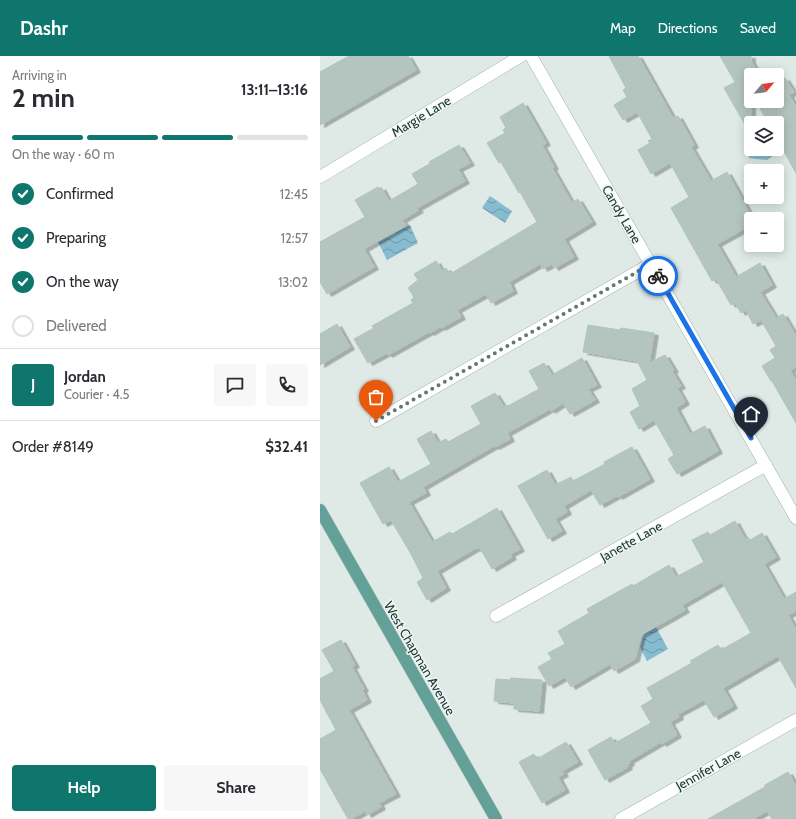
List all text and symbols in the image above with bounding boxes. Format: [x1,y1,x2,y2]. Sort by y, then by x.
text: Dashr [20,17,68,40]
text: Map [610,19,636,37]
text: Directions [658,19,718,37]
text: Saved [740,19,776,37]
text: Arriving in [12,67,67,83]
north arrow [744,68,784,108]
map controls [744,68,784,252]
text: 13:11–13:16 [241,81,308,99]
text: 2 min [12,82,75,114]
street label: Margie Lane [388,92,454,140]
button: layers [744,116,784,156]
text: On the way · 60 m [12,146,115,162]
button: + [744,164,784,204]
street label: Candy Lane [599,182,645,246]
icon: check [12,183,34,205]
text: Confirmed [46,185,114,203]
text: 12:45 [280,186,308,202]
button: − [744,212,784,252]
icon: check [12,227,34,249]
text: Preparing [46,229,106,247]
text: 12:57 [281,230,308,246]
courier [638,256,678,296]
icon: bike [647,265,669,287]
icon: check [12,271,34,293]
text: On the way [46,273,119,291]
text: 13:02 [278,274,308,290]
text: Delivered [46,317,107,335]
button: chat [214,364,256,406]
button: phone [266,364,308,406]
text: Jordan [64,368,106,386]
text: J [31,376,35,394]
pin [359,380,393,421]
text: Courier · 4.5 [64,386,129,402]
icon: bag [365,386,387,408]
pin [734,397,768,438]
icon: home [740,403,762,425]
text: Order #8149 [12,438,94,456]
text: $32.41 [265,438,308,456]
street label: Janette Lane [596,517,665,565]
street label: West Chapman Avenue [381,598,459,718]
street label: Jennifer Lane [672,744,743,794]
button: Help [12,765,156,811]
button: Share [164,765,308,811]

